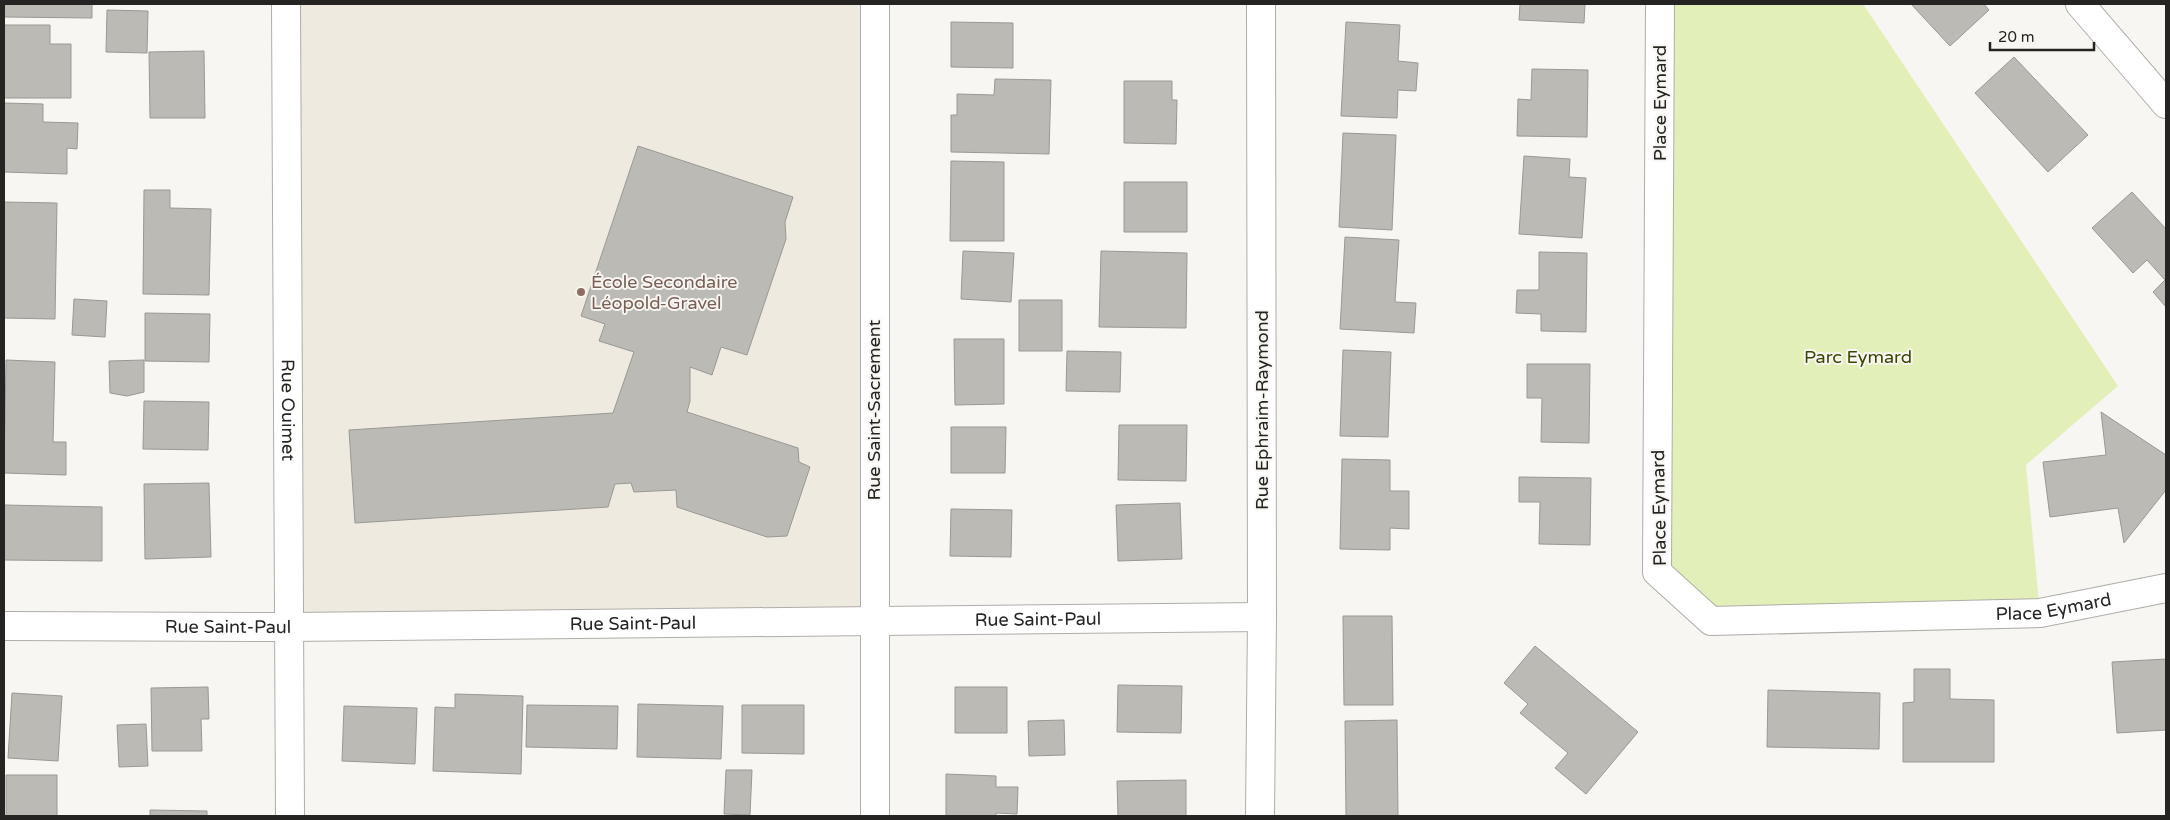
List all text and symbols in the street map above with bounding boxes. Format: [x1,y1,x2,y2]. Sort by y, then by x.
scale bar [1990,20,2094,52]
text: 20 m [1998,28,2035,46]
street label: Place Eymard [1649,45,1671,161]
place label: École Secondaire Léopold-Gravel [591,271,738,314]
marker: École Secondaire Léopold-Gravel [575,286,587,298]
street label: Rue Ephraim-Raymond [1251,310,1273,510]
street label: Rue Saint-Sacrement [863,319,885,500]
park label: Parc Eymard [1804,346,1912,368]
street label: Rue Ouimet [277,359,299,461]
street label: Place Eymard [1647,450,1671,566]
street label: Place Eymard [1995,588,2113,625]
street label: Rue Saint-Paul [975,608,1101,631]
street label: Rue Saint-Paul [570,612,696,635]
street label: Rue Saint-Paul [165,616,291,638]

